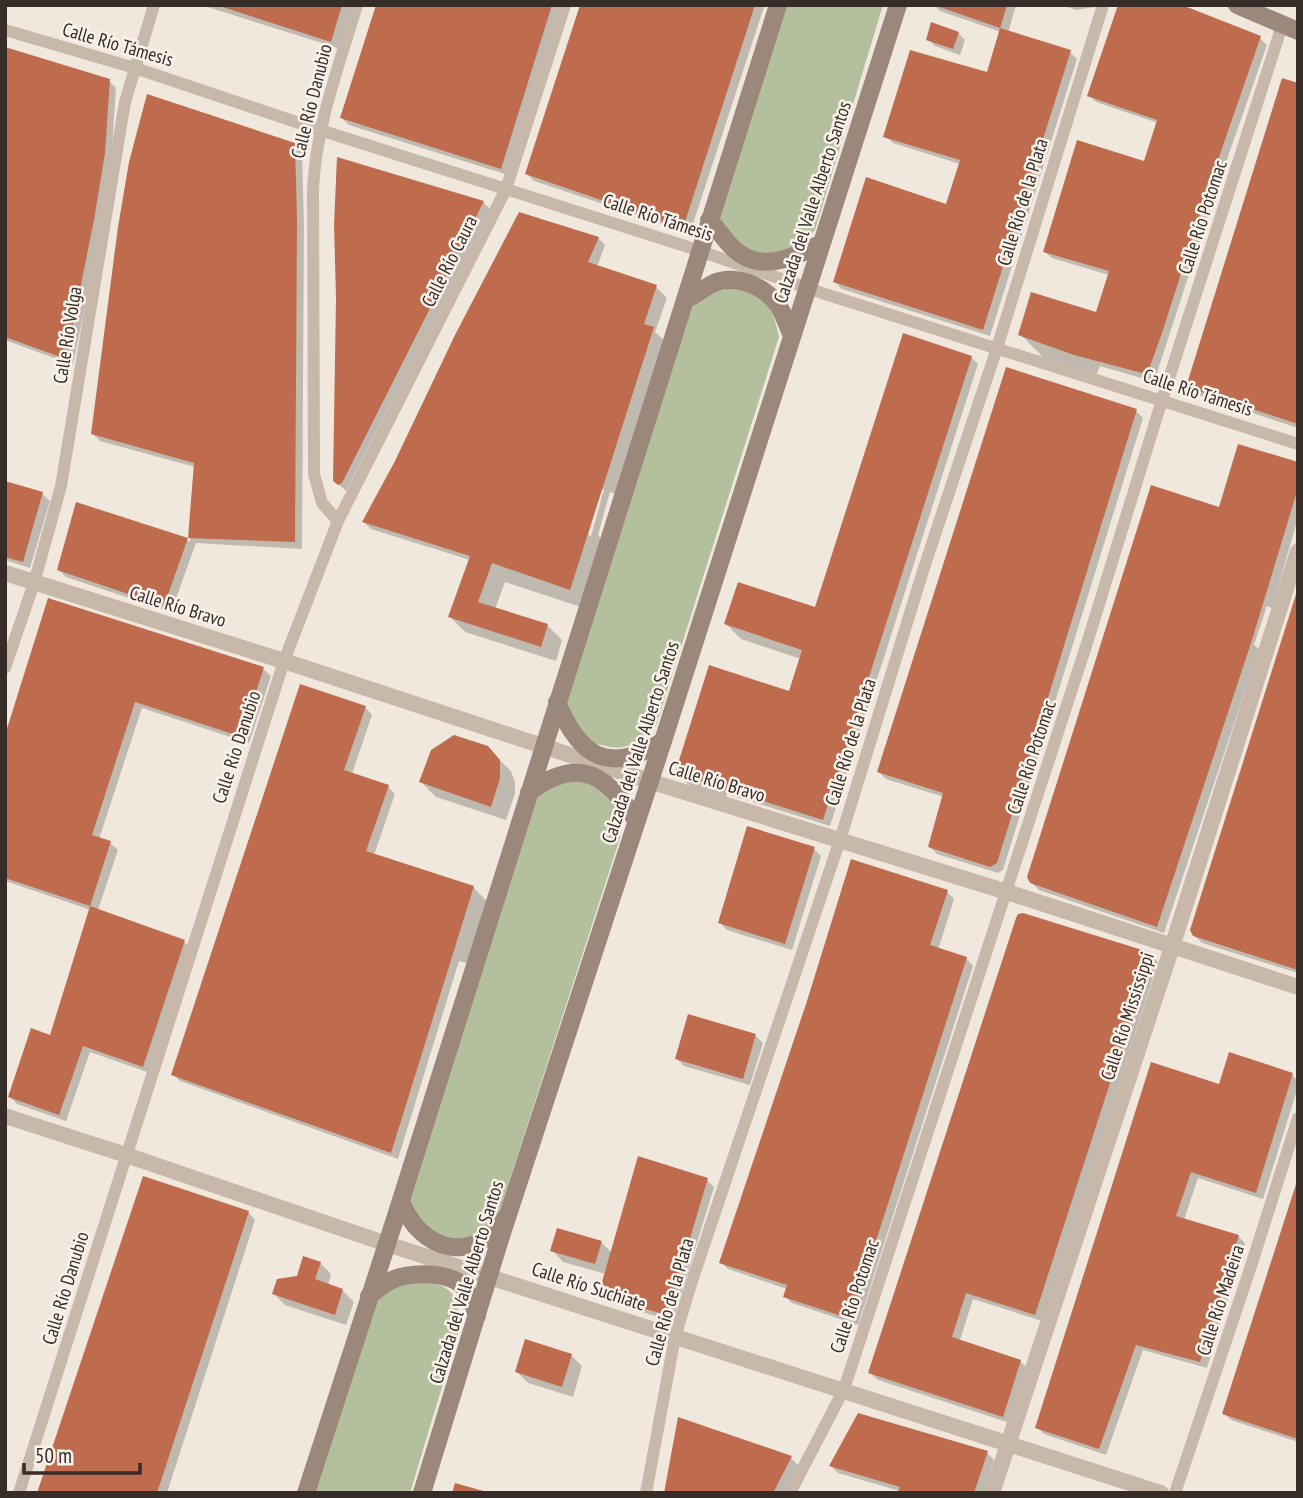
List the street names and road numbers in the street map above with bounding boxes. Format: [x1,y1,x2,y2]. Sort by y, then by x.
street label: Calle Río Támesis [60,17,176,71]
street label: Calle Río Danubio [285,41,337,161]
street label: Calzada del Valle Alberto Santos [768,98,856,306]
street label: Calle Río de la Plata [991,135,1053,269]
street label: Calle Río Potomac [1172,157,1232,277]
street label: Calle Río Támesis [600,188,716,246]
street label: Calle Río Caura [416,211,482,311]
street label: Calle Río Volga [47,285,87,385]
street label: Calle Río Támesis [1140,363,1256,421]
street label: Calle Río Bravo [127,580,229,632]
street label: Calzada del Valle Alberto Santos [596,638,684,846]
street label: Calle Río de la Plata [819,675,881,809]
street label: Calle Río Danubio [207,688,265,806]
street label: Calle Río Potomac [1001,697,1061,817]
street label: Calle Río Bravo [666,755,768,807]
street label: Calle Río Mississippi [1095,949,1159,1083]
street label: Calzada del Valle Alberto Santos [424,1178,508,1386]
street label: Calle Río Danubio [36,1229,94,1347]
street label: Calle Río de la Plata [639,1235,699,1369]
street label: Calle Río Potomac [824,1236,884,1356]
street label: Calle Río Madeira [1191,1242,1249,1358]
street label: Calle Río Suchiate [529,1256,649,1316]

